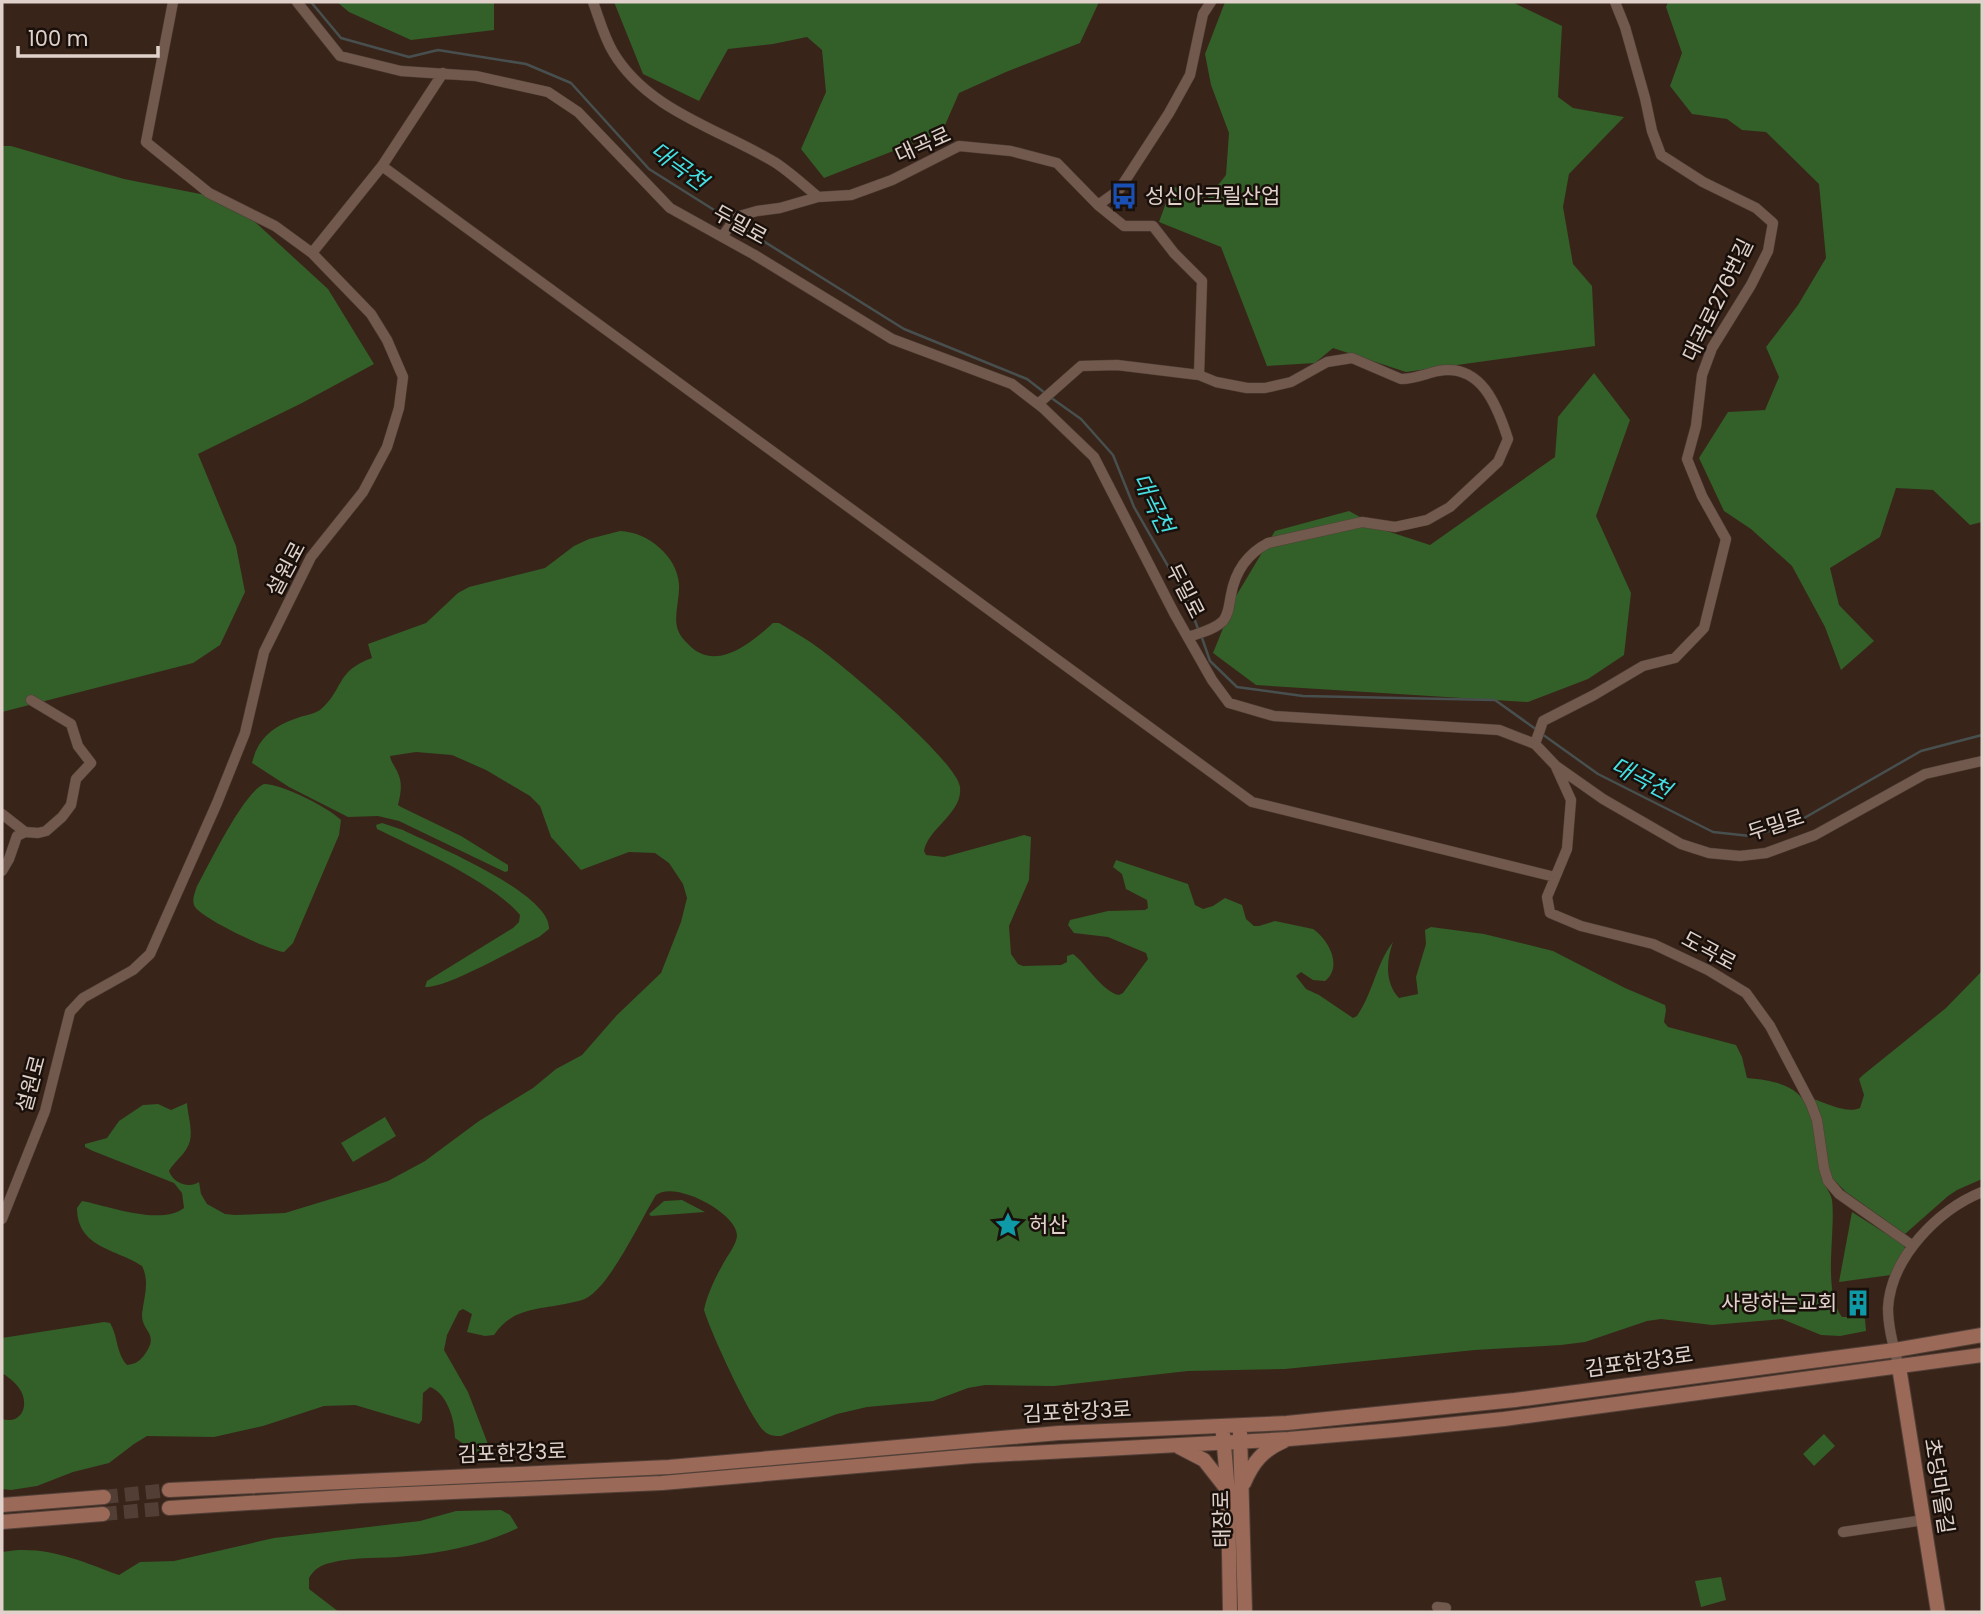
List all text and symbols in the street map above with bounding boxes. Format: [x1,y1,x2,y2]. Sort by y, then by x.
scale bar [18,14,158,58]
text: 100 m [28,24,88,53]
street label: 대곡로 [890,120,955,170]
water label: 대곡천 [644,134,716,199]
bus stop icon: 성신아크릴산업 [1109,181,1139,211]
place label: 성신아크릴산업 [1145,181,1280,210]
street label: 두밀로 [708,198,773,251]
street label: 대곡로276번길 [1675,233,1760,366]
water label: 대곡천 [1125,467,1183,541]
street label: 설원로 [259,536,312,601]
street label: 두밀로 [1159,558,1212,623]
water label: 대곡천 [1605,749,1679,808]
street label: 두밀로 [1744,802,1808,847]
street label: 도곡로 [1677,924,1742,977]
street label: 설원로 [9,1052,52,1116]
place icon: 허산 [993,1210,1023,1240]
place label: 허산 [1029,1210,1068,1239]
place label: 사랑하는교회 [1721,1288,1837,1317]
building icon: 사랑하는교회 [1843,1288,1873,1318]
street label: 김포한강3로 [1583,1340,1695,1383]
street label: 김포한강3로 [1022,1394,1132,1429]
street label: 김포한강3로 [457,1436,567,1469]
street label: 초당마을길 [1918,1436,1961,1536]
street label: 태장로 [1206,1490,1237,1548]

